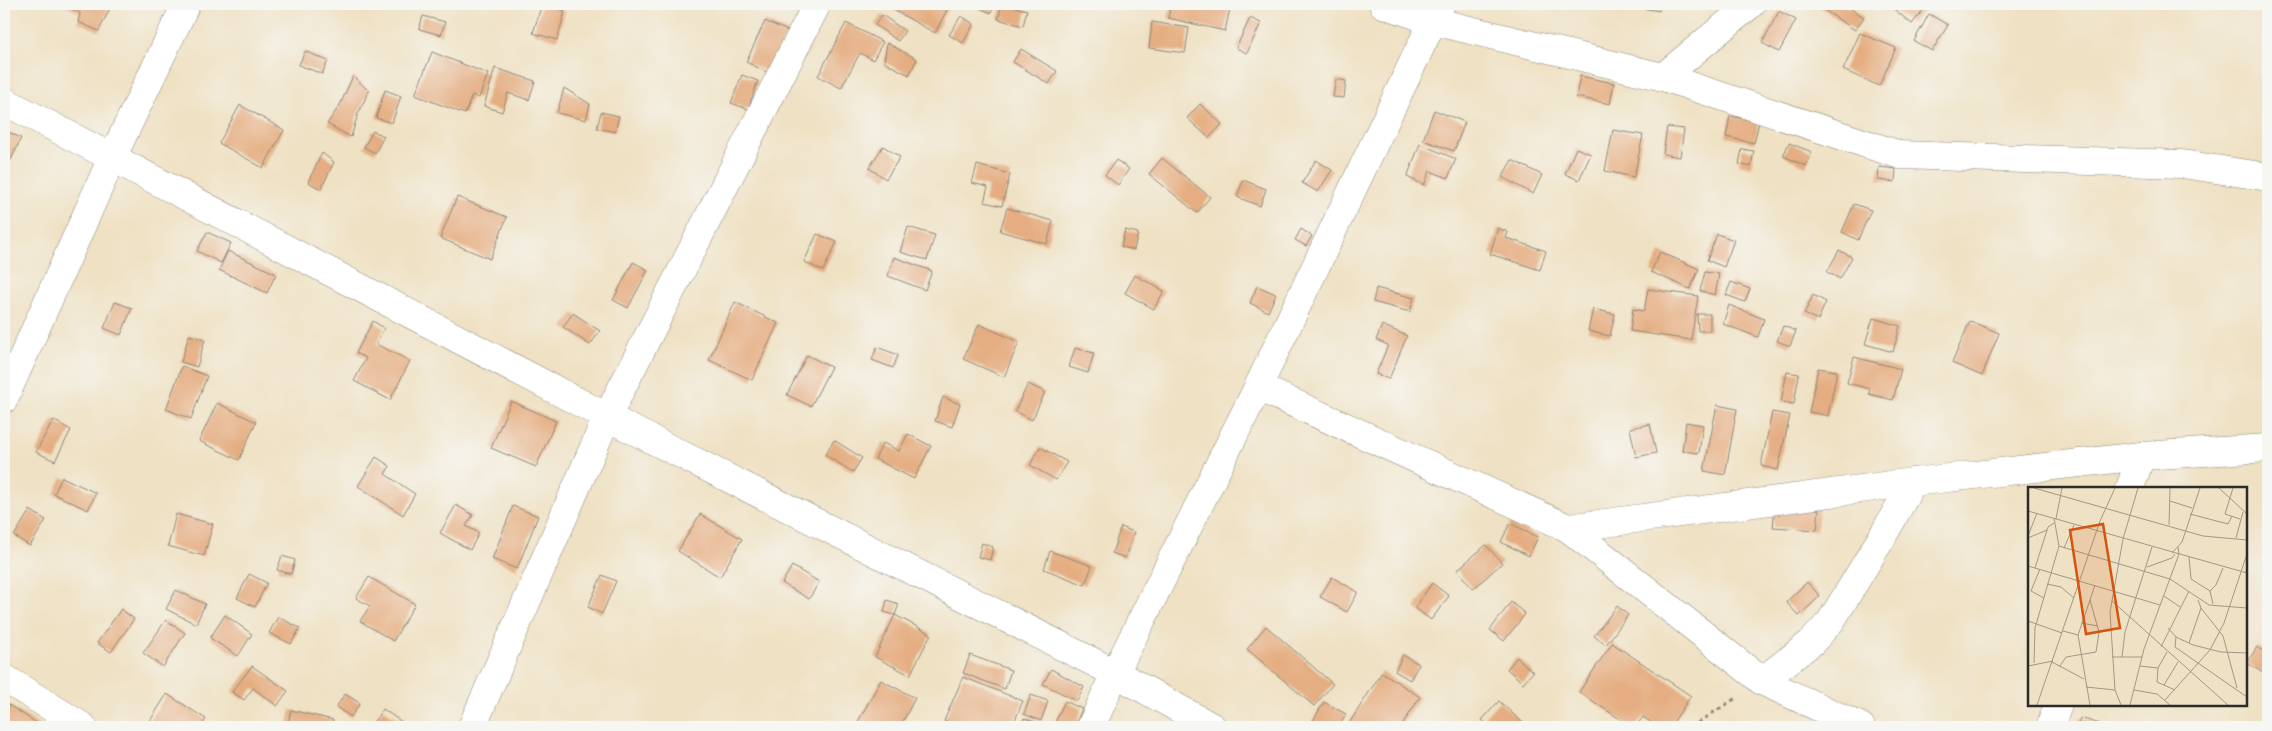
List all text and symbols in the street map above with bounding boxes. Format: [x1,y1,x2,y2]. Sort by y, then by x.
inset map [2028,487,2247,706]

